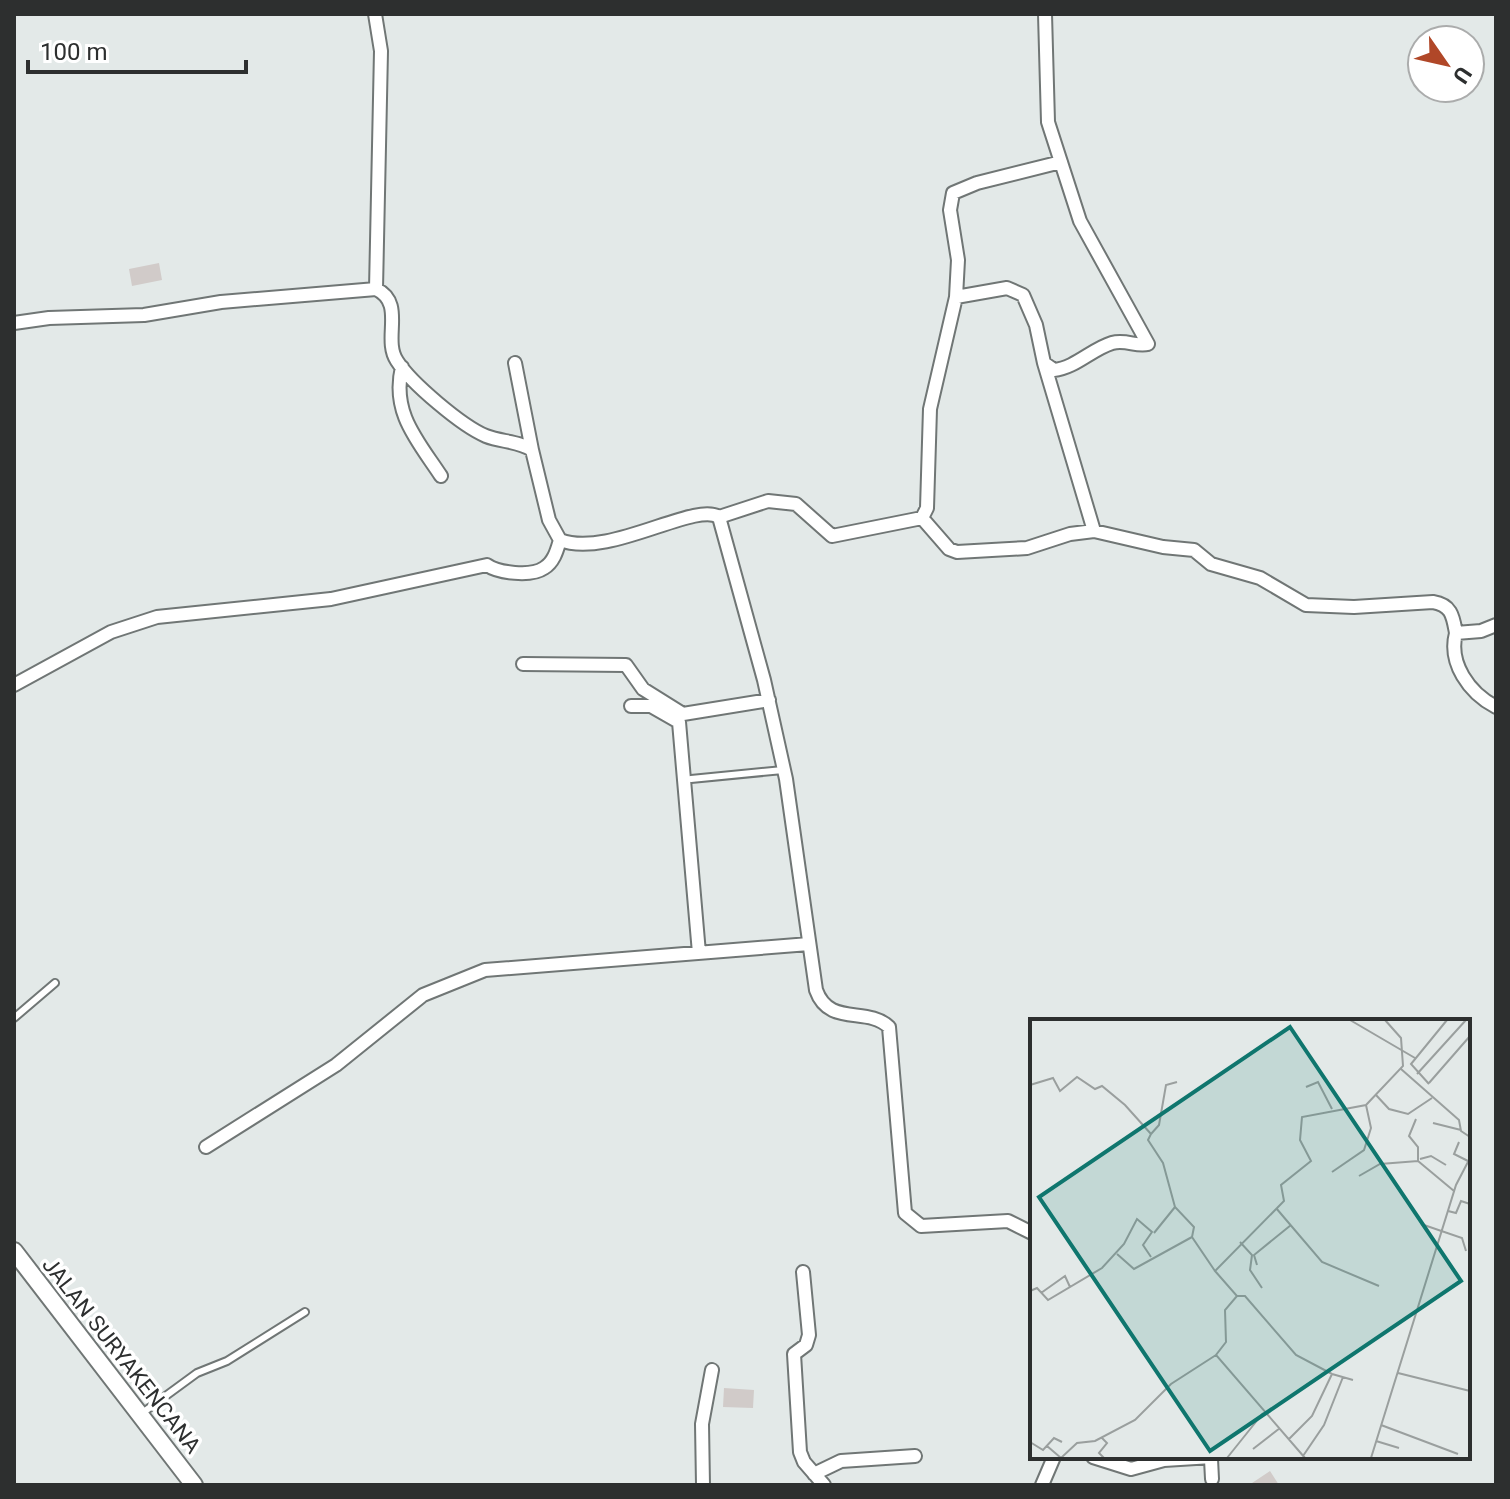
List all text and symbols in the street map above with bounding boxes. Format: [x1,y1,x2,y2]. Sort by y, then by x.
scale bar [28,24,246,74]
north arrow [1406,24,1486,104]
text: 100 m [40,38,107,66]
text: U [1448,62,1477,88]
inset map [1030,1019,1470,1459]
street label: JALAN SURYAKENCANA [37,1252,206,1459]

